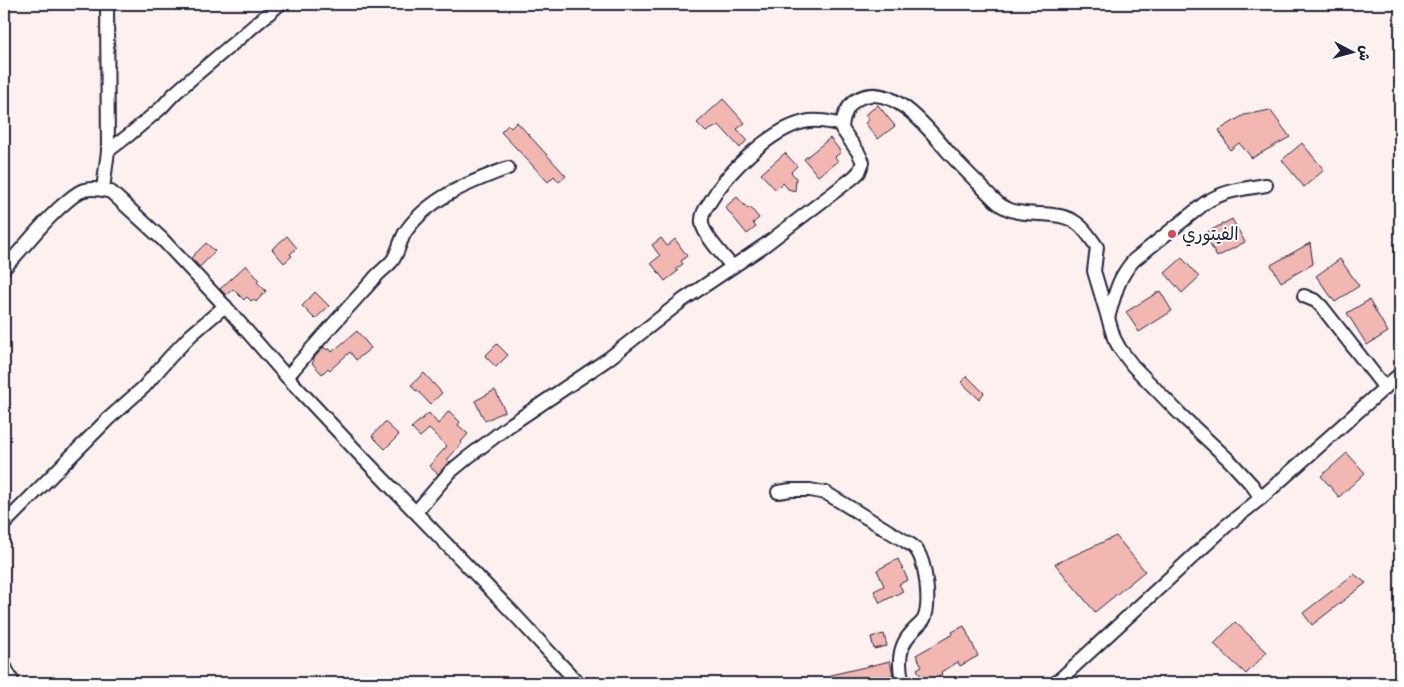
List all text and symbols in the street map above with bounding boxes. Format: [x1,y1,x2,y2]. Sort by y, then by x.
north arrow [1326,28,1376,78]
text: ش [1355,45,1374,62]
place label: الفيتوري [1182,224,1239,247]
marker: الفيتوري [1166,228,1178,240]

